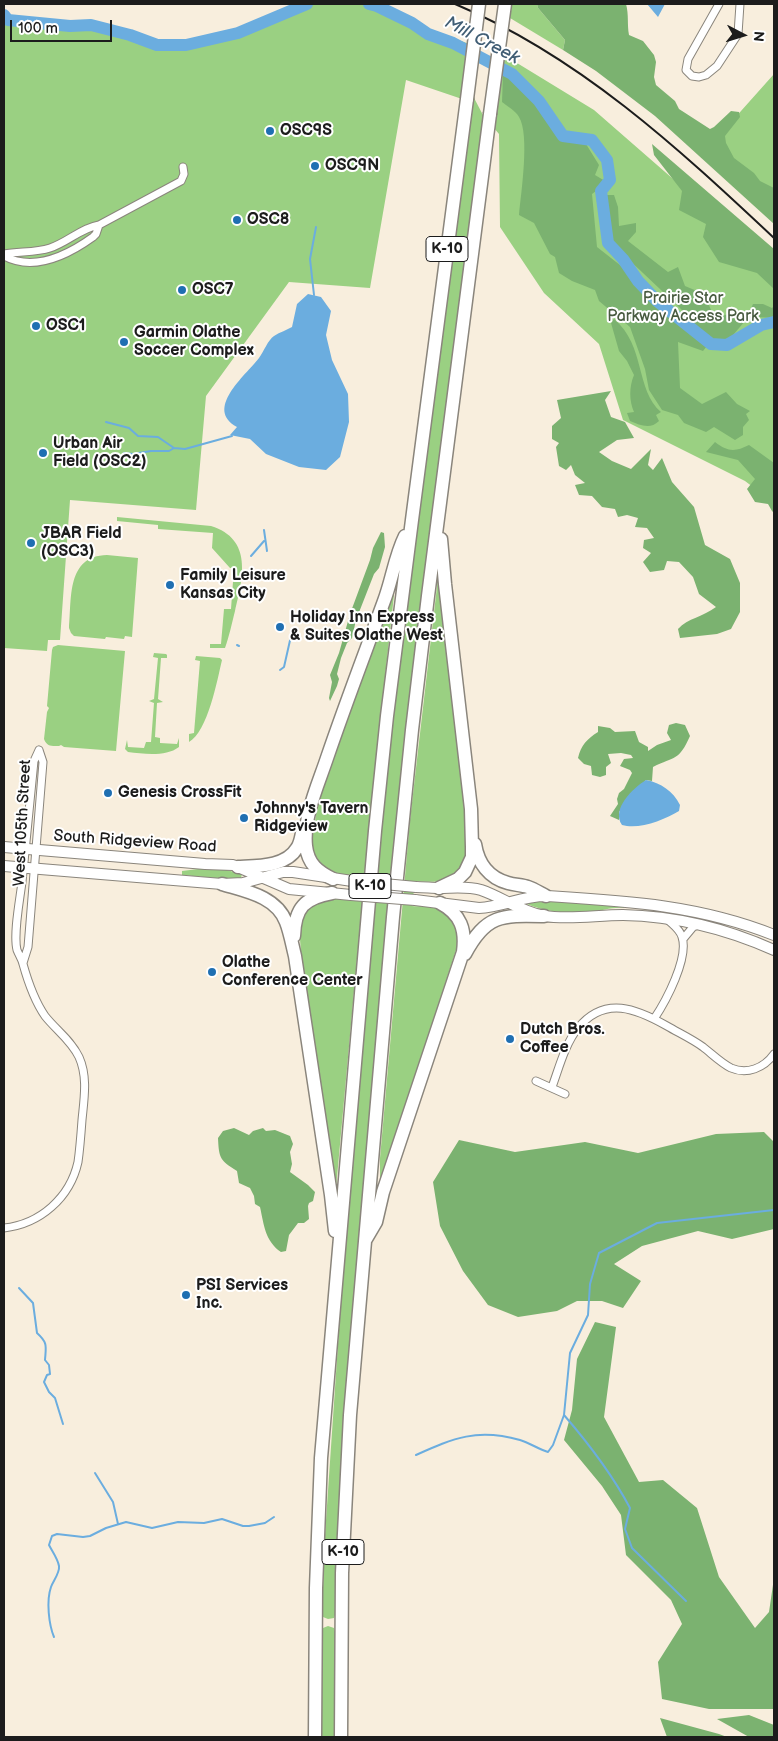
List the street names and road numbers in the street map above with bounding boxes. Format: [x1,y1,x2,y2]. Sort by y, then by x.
road number: K-10 [426,236,468,262]
street label: West 105th Street [10,759,36,887]
street label: South Ridgeview Road [53,827,217,857]
road number: K-10 [349,874,391,898]
road number: K-10 [322,1540,364,1564]

